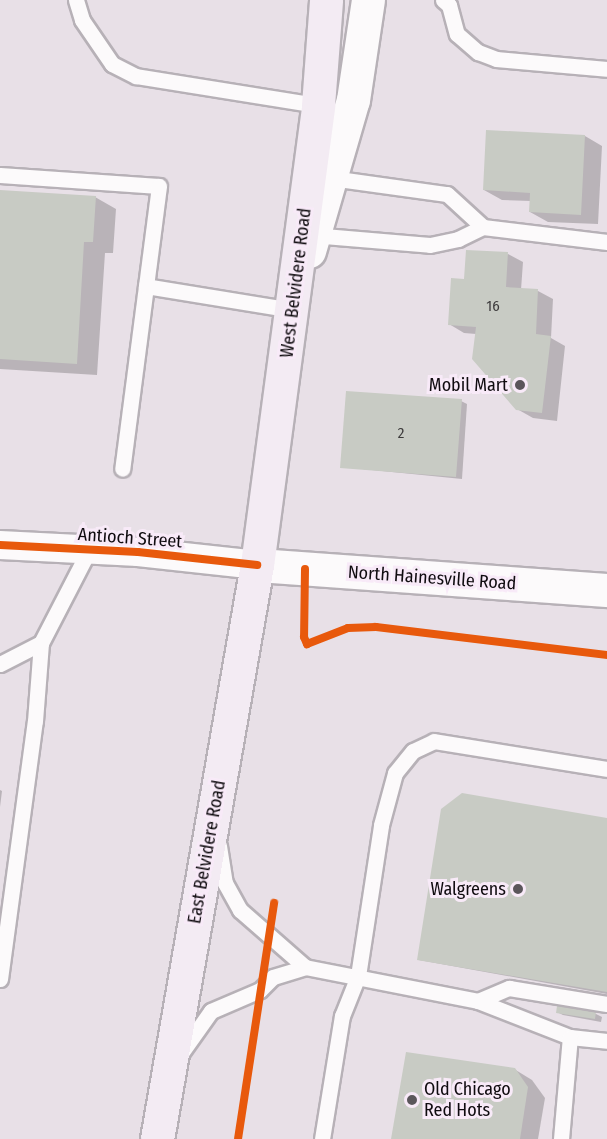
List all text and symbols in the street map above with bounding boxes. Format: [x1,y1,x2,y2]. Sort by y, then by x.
street label: West Belvidere Road [276,207,316,359]
house number: 16 [486,298,500,316]
place label: Mobil Mart [429,374,508,396]
marker: Mobil Mart [513,378,527,392]
house number: 2 [398,425,404,443]
street label: Antioch Street [77,524,183,552]
street label: North Hainesville Road [347,561,517,595]
street label: East Belvidere Road [184,779,230,925]
place label: Walgreens [430,878,506,900]
marker: Walgreens [511,882,525,896]
place label: Old Chicago Red Hots [424,1079,511,1122]
marker: Old Chicago Red Hots [405,1093,419,1107]

